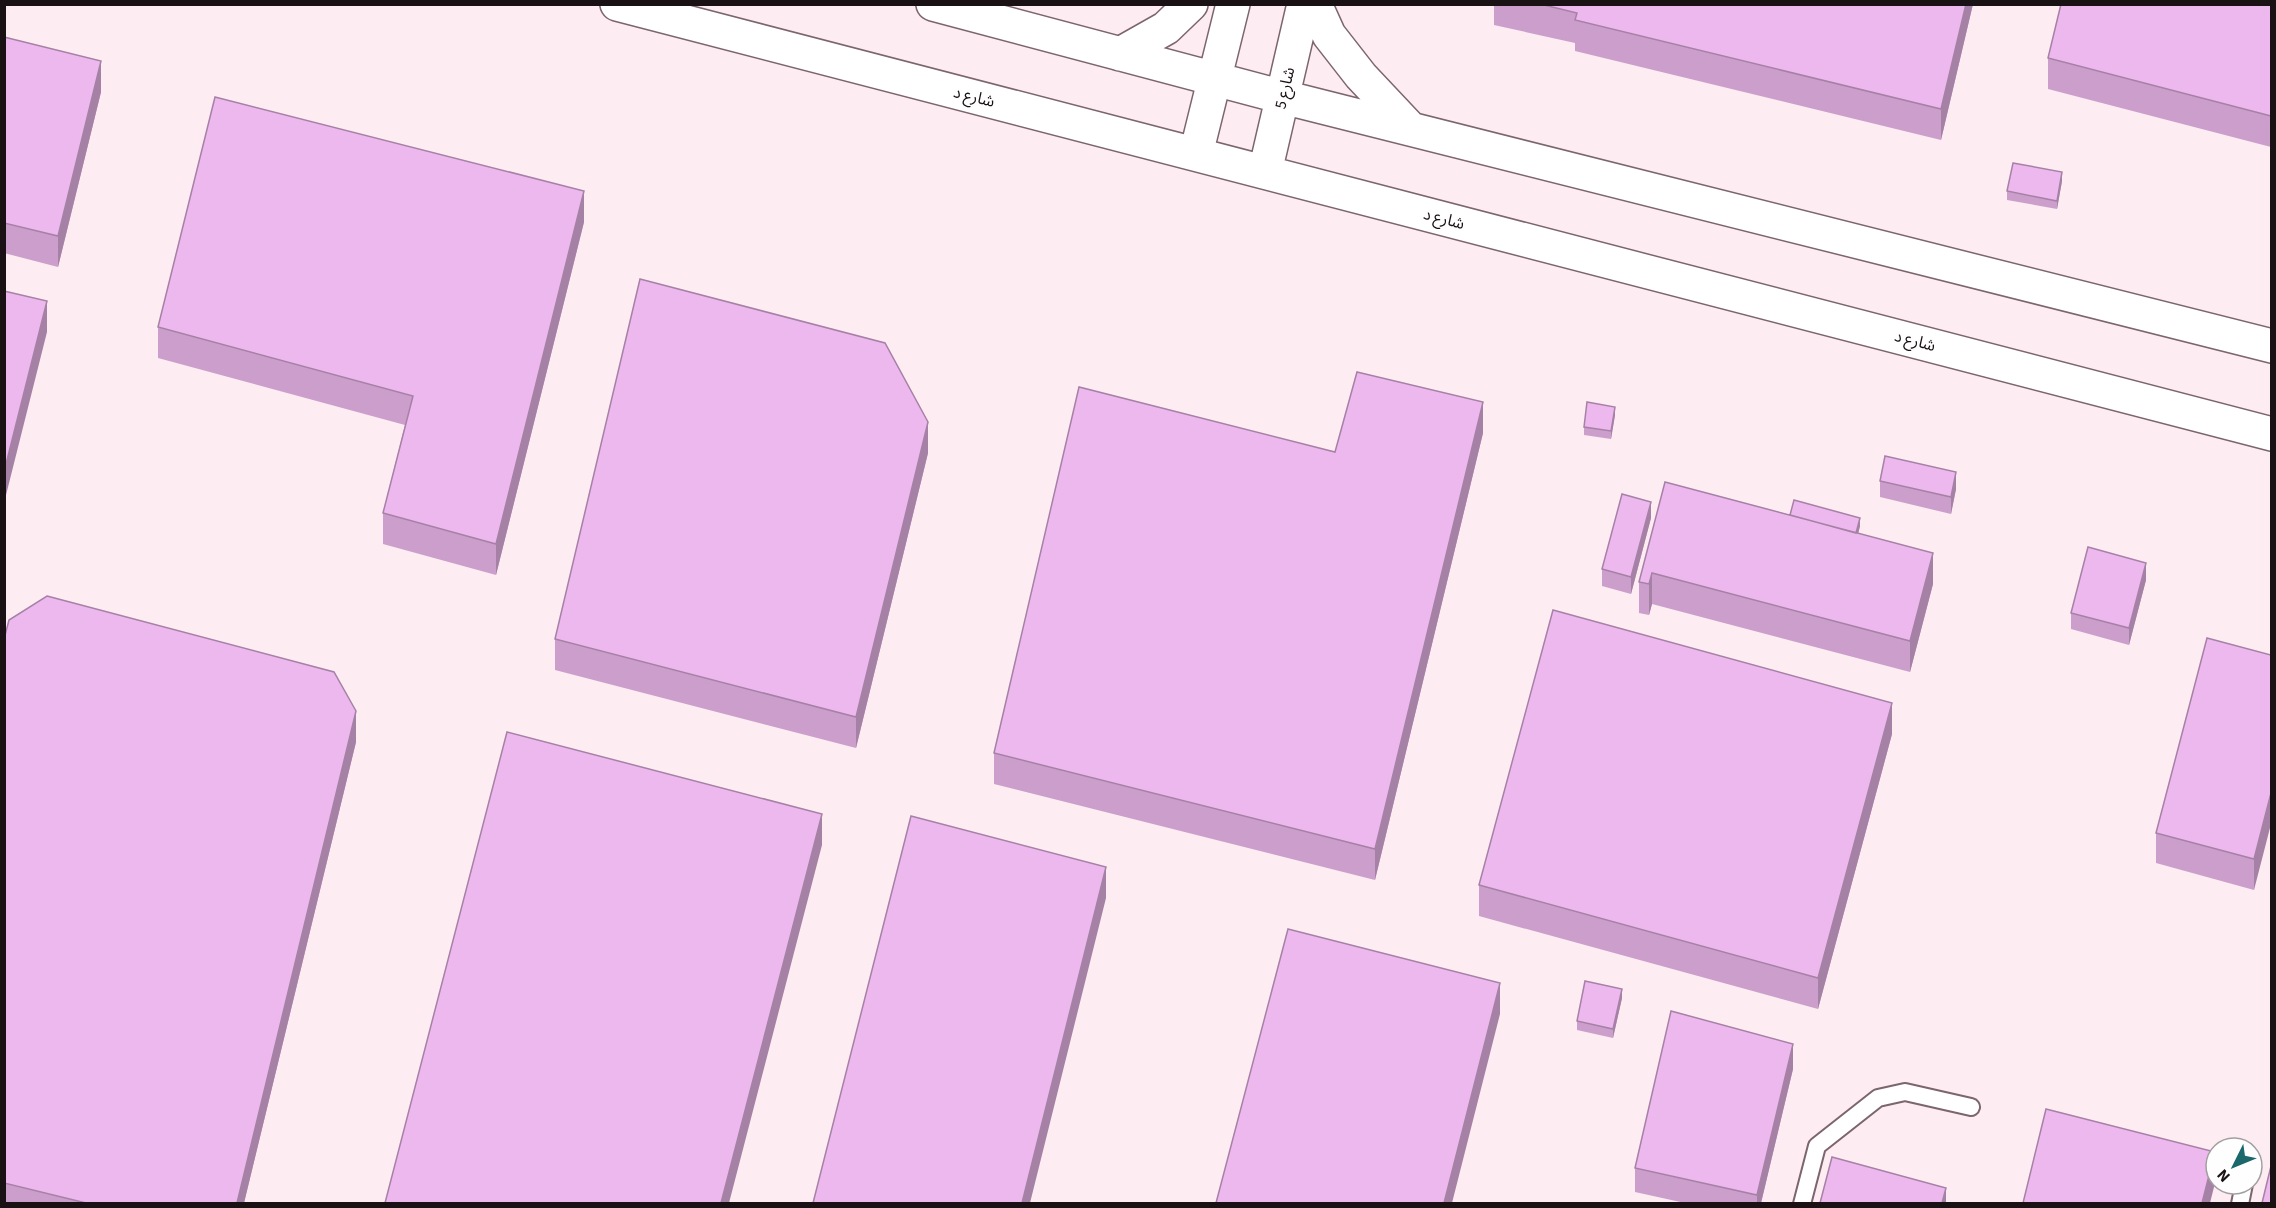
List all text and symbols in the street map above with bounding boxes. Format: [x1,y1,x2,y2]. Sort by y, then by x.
street label: شارع 5 [1270,65,1301,111]
street label: شارع د [951,81,997,114]
street label: شارع د [1421,203,1467,236]
street label: شارع د [1892,325,1938,358]
north arrow [2204,1136,2264,1196]
text: N [2212,1164,2235,1187]

